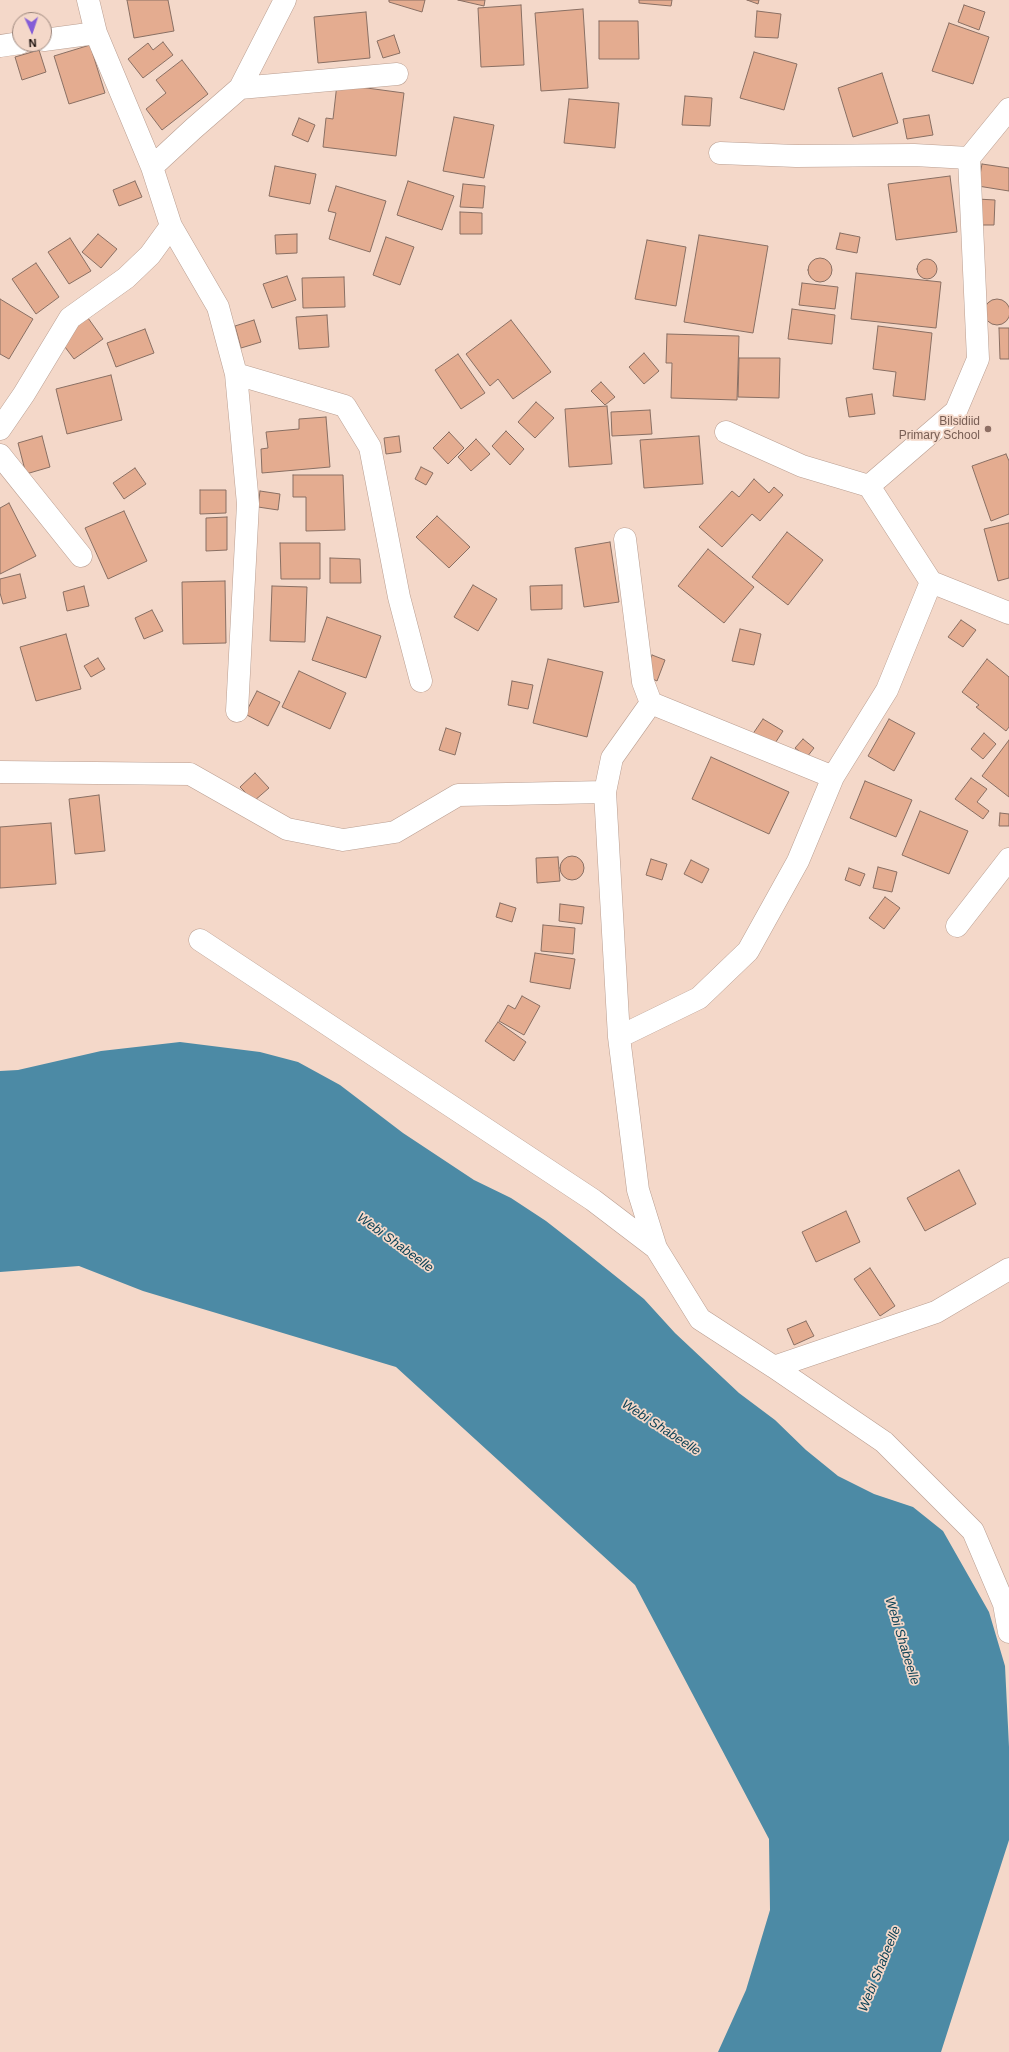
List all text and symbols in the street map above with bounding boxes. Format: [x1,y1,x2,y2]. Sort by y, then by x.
north arrow [12,12,52,52]
text: N [28,37,37,49]
place label: Bilsidiid Primary School [899,415,980,443]
marker: Bilsidiid Primary School [983,424,993,434]
water label: Webi Shabeelle [354,1210,436,1276]
water label: Webi Shabeelle [619,1397,703,1459]
water label: Webi Shabeelle [881,1595,923,1687]
water label: Webi Shabeelle [856,1924,904,2014]

